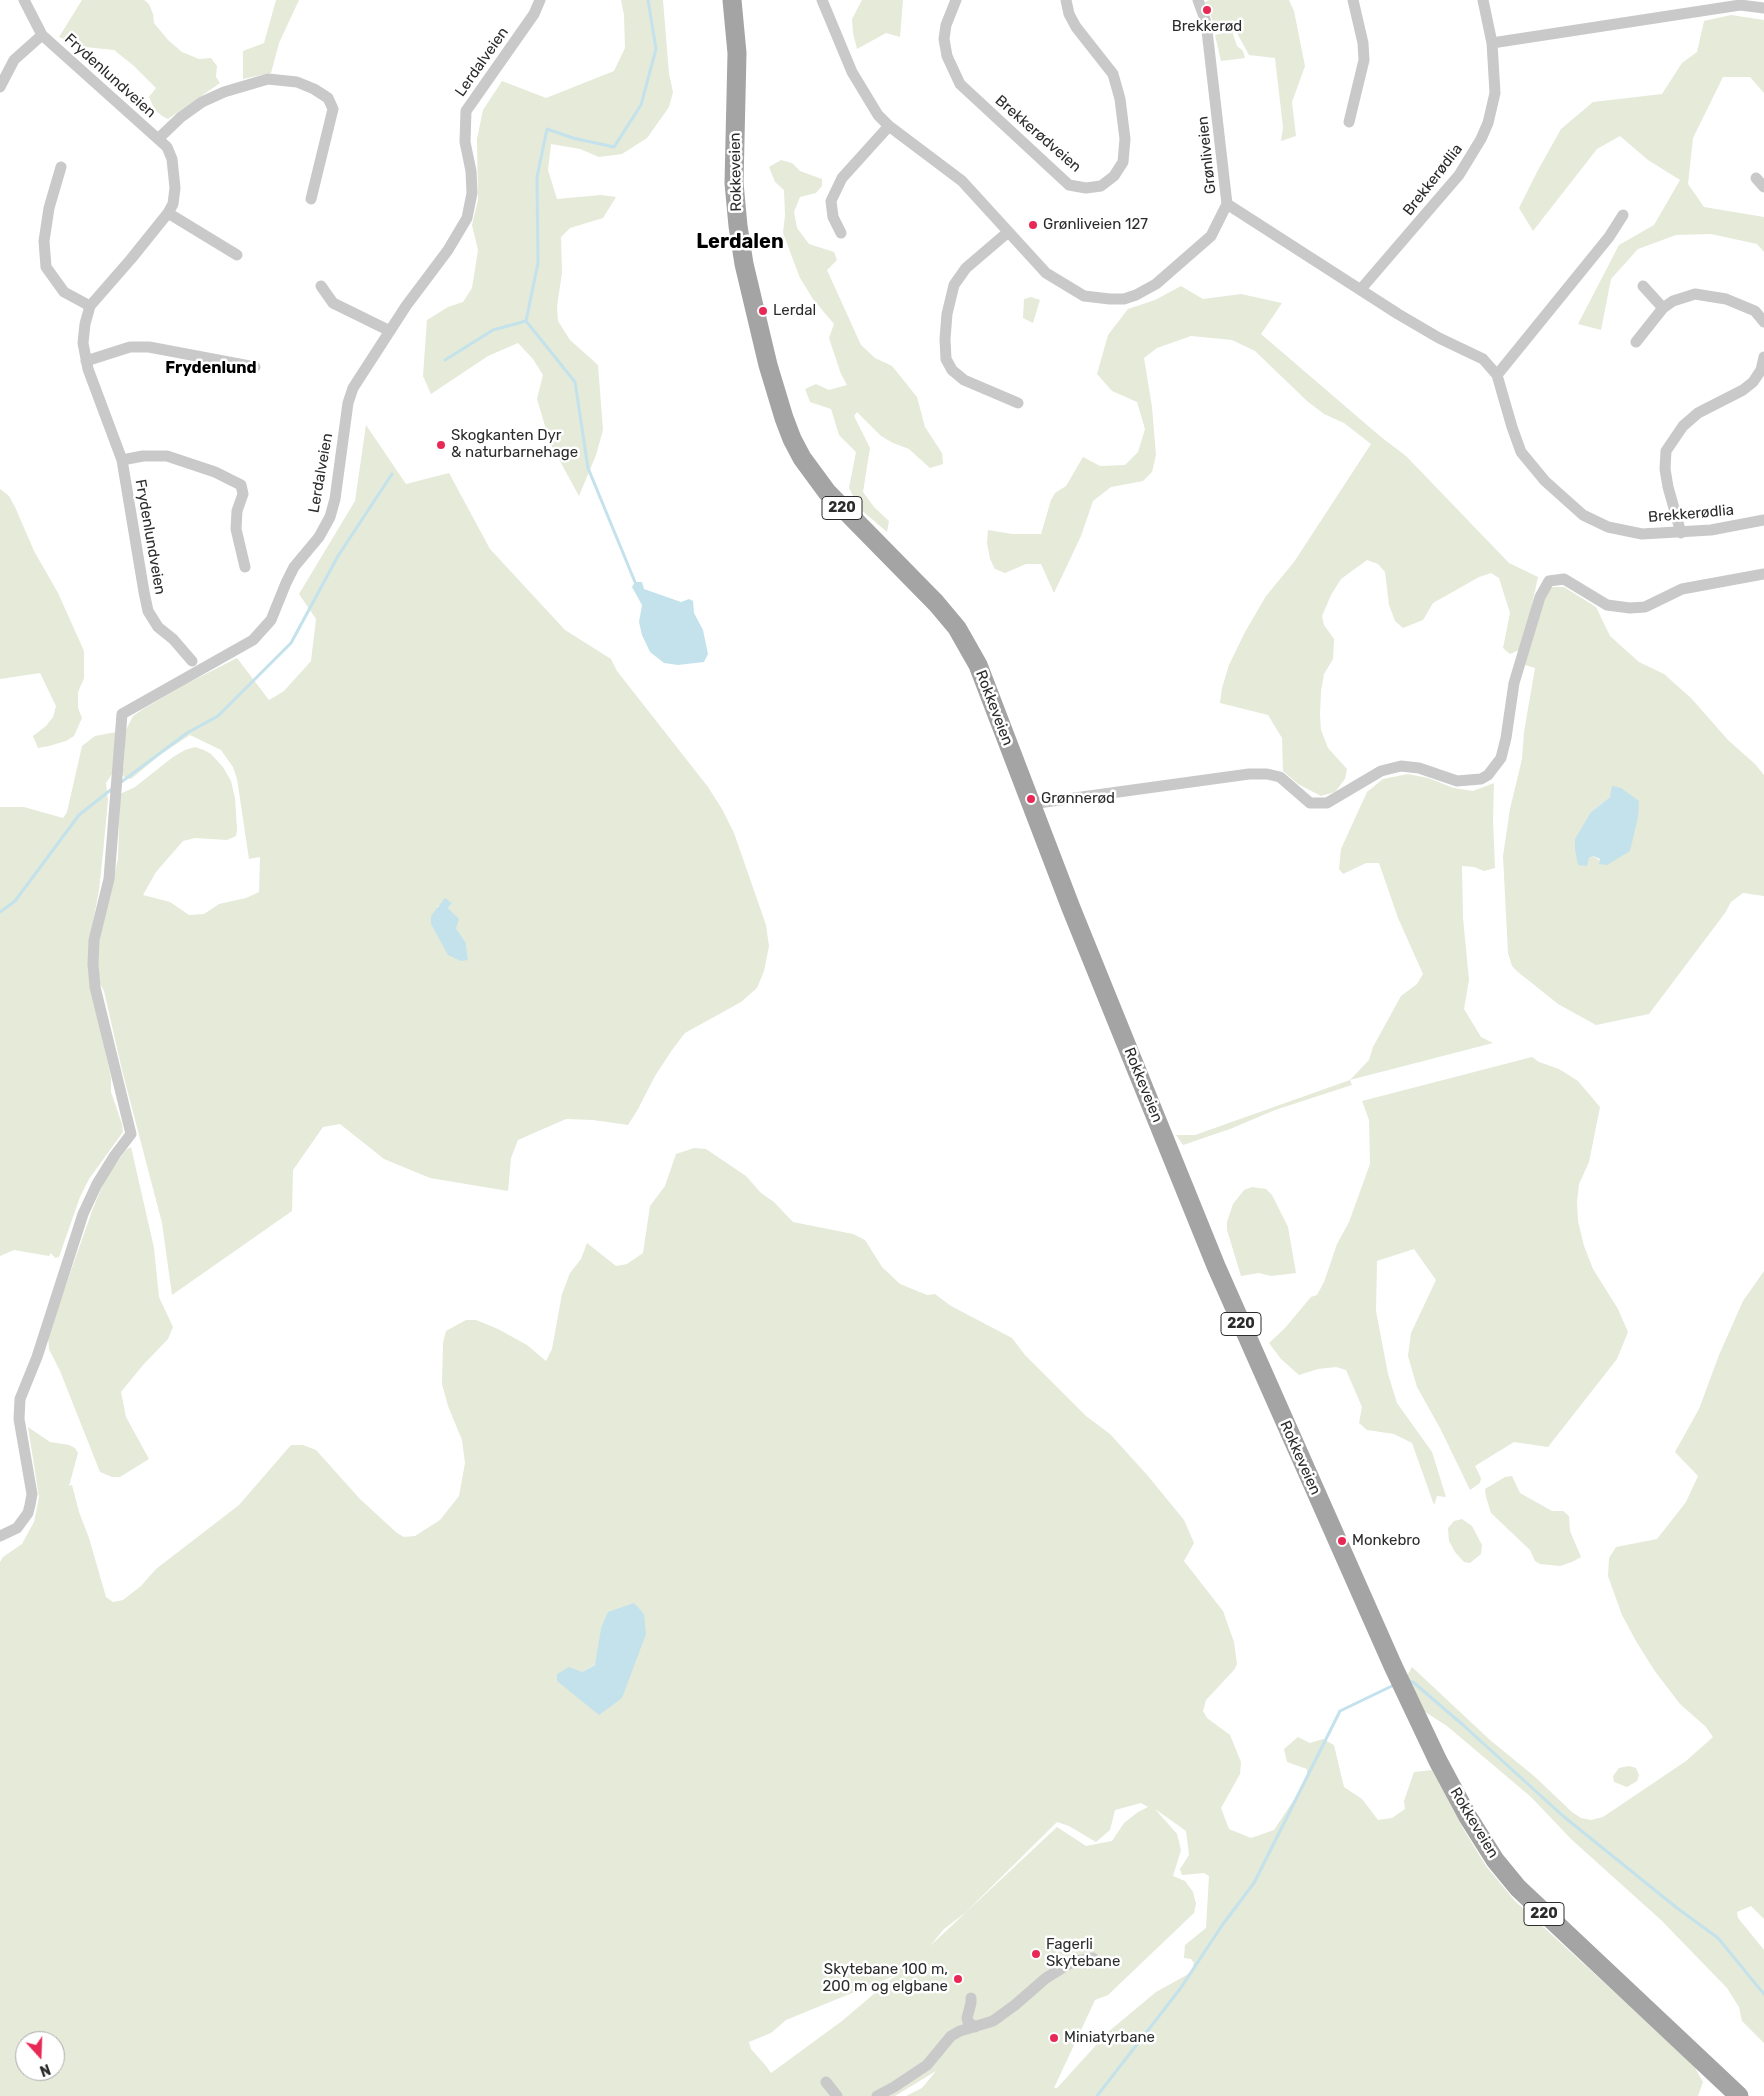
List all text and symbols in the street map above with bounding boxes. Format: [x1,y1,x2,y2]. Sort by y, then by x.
marker: Brekkerød [1201,4,1213,16]
place label: Brekkerød [1172,18,1242,36]
street label: Lerdalveien [452,24,512,100]
street label: Frydenlundveien [61,30,159,122]
street label: Brekkerødveien [991,92,1085,176]
street label: Grønliveien [1194,115,1220,195]
street label: Rokkeveien [726,132,746,212]
street label: Brekkerødlia [1399,141,1467,219]
place label: Grønliveien 127 [1043,216,1148,234]
marker: Grønliveien 127 [1027,219,1039,231]
district label: Lerdalen [696,230,784,254]
place label: Lerdal [773,302,816,320]
marker: Lerdal [757,305,769,317]
district label: Frydenlund [165,358,257,378]
place label: Skogkanten Dyr & naturbarnehage [451,427,578,462]
street label: Lerdalveien [305,432,337,514]
marker: Skogkanten Dyr & naturbarnehage [435,439,447,451]
street label: Frydenlundveien [131,478,169,596]
road number: 220 [822,496,862,520]
street label: Brekkerødlia [1647,501,1735,527]
street label: Rokkeveien [971,668,1017,748]
place label: Grønnerød [1041,790,1115,808]
marker: Grønnerød [1025,793,1037,805]
street label: Rokkeveien [1120,1045,1166,1125]
road number: 220 [1221,1312,1261,1336]
street label: Rokkeveien [1276,1418,1324,1498]
place label: Monkebro [1352,1532,1420,1550]
marker: Monkebro [1336,1535,1348,1547]
street label: Rokkeveien [1446,1784,1502,1862]
road number: 220 [1524,1902,1564,1926]
place label: Fagerli Skytebane [1046,1936,1120,1971]
marker: Fagerli Skytebane [1030,1948,1042,1960]
place label: Skytebane 100 m, 200 m og elgbane [823,1961,948,1996]
marker: Skytebane 100 m, 200 m og elgbane [952,1973,964,1985]
place label: Miniatyrbane [1064,2029,1155,2047]
north arrow [15,2031,65,2081]
marker: Miniatyrbane [1048,2032,1060,2044]
text: N [37,2060,53,2079]

